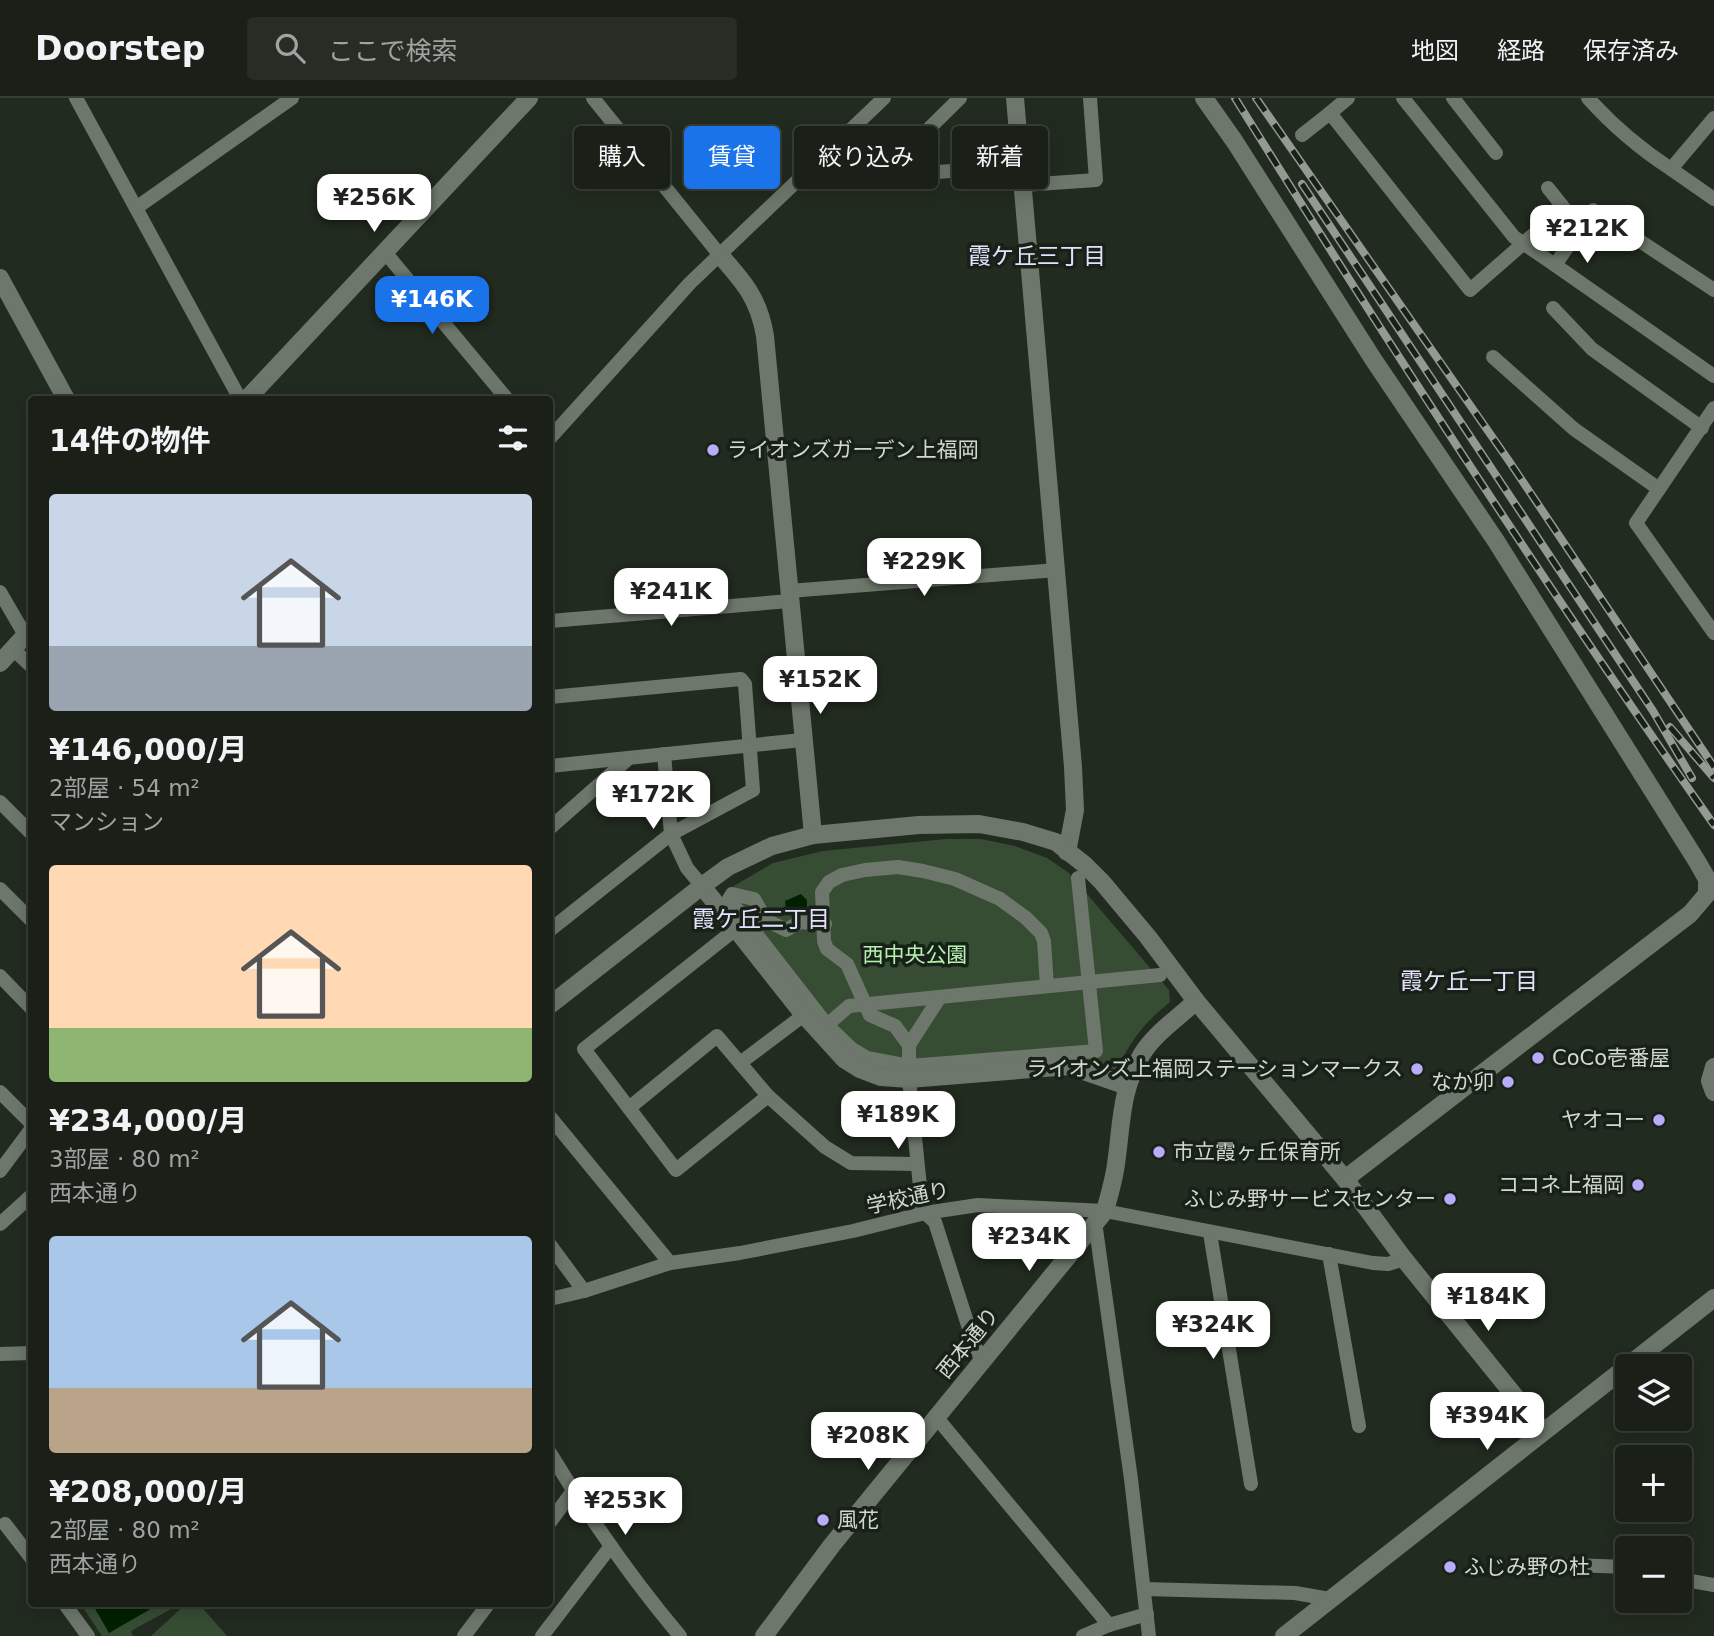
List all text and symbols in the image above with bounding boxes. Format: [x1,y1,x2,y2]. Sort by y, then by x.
search box [247,17,737,80]
text: Doorstep [35,29,205,68]
icon: search [271,29,309,67]
text: ここで検索 [327,36,457,66]
text: 地図 [1411,37,1459,65]
text: 経路 [1497,37,1545,65]
text: 保存済み [1583,37,1679,65]
chip: 購入 [574,126,670,189]
chip: 賃貸 [684,126,780,189]
chip: 絞り込み [794,126,938,189]
chip: 新着 [952,126,1048,189]
pin: ¥256K [325,174,423,234]
text: ¥256K [333,184,415,210]
pin: ¥212K [1538,206,1636,265]
text: ¥212K [1546,215,1628,241]
district label: 霞ケ丘三丁目 [968,243,1106,269]
pin: ¥146K [383,276,481,336]
text: ¥146K [391,286,473,312]
icon: filters [494,419,532,457]
text: 14件の物件 [49,423,211,458]
place label: ライオンズガーデン上福岡 [727,438,979,462]
marker: ライオンズガーデン上福岡 [705,442,721,458]
pin: ¥229K [875,538,973,598]
icon: home [228,540,354,666]
text: ¥229K [883,548,965,574]
pin: ¥241K [622,568,720,628]
text: ¥241K [630,578,712,604]
pin: ¥152K [771,656,869,716]
text: ¥152K [779,666,861,692]
text: ¥146,000/月 [49,732,247,767]
pin: ¥172K [604,772,702,831]
text: 2部屋 · 54 m² [49,775,200,801]
text: ¥172K [612,781,694,807]
text: マンション [49,809,164,835]
district label: 霞ケ丘二丁目 [692,906,830,932]
icon: home [228,911,354,1037]
park label: 西中央公園 [863,943,968,967]
district label: 霞ケ丘一丁目 [1400,968,1538,994]
place label: CoCo壱番屋 [1552,1046,1670,1070]
marker: CoCo壱番屋 [1530,1050,1546,1066]
place label: ライオンズ上福岡ステーションマークス [1026,1057,1403,1081]
marker: ライオンズ上福岡ステーションマークス [1409,1061,1425,1077]
place label: なか卯 [1431,1070,1494,1094]
marker: なか卯 [1500,1074,1516,1090]
pin: ¥189K [849,1091,947,1151]
text: ¥189K [857,1101,939,1127]
text: ¥234,000/月 [49,1103,247,1138]
place label: ヤオコー [1561,1108,1645,1132]
marker: ヤオコー [1651,1112,1667,1128]
place label: 市立霞ヶ丘保育所 [1173,1140,1341,1164]
marker: 市立霞ヶ丘保育所 [1151,1144,1167,1160]
text: 3部屋 · 80 m² [49,1146,200,1172]
place label: ココネ上福岡 [1498,1173,1624,1197]
marker: ココネ上福岡 [1630,1177,1646,1193]
street label: 学校通り [864,1178,952,1218]
text: 西本通り [49,1180,141,1206]
place label: ふじみ野サービスセンター [1184,1187,1436,1211]
marker: ふじみ野サービスセンター [1442,1191,1458,1207]
pin: ¥234K [980,1214,1078,1273]
text: ¥234K [988,1223,1070,1249]
pin: ¥184K [1439,1274,1537,1333]
icon: home [228,1282,354,1408]
text: ¥184K [1447,1283,1529,1309]
pin: ¥324K [1164,1302,1262,1361]
street label: 西本通り [932,1303,1004,1383]
text: ¥324K [1172,1311,1254,1337]
map controls [1615,1354,1692,1613]
button: layers [1615,1354,1692,1431]
pin: ¥394K [1438,1392,1536,1452]
text: ¥394K [1446,1402,1528,1428]
pin: ¥208K [819,1412,917,1472]
text: ¥208K [827,1422,909,1448]
button: + [1615,1445,1692,1522]
text: ¥208,000/月 [49,1474,247,1509]
pin: ¥253K [576,1478,674,1537]
text: ¥253K [584,1487,666,1513]
place label: 風花 [837,1508,879,1532]
marker: 風花 [815,1512,831,1528]
text: 2部屋 · 80 m² [49,1517,200,1543]
button: − [1615,1536,1692,1613]
text: 西本通り [49,1551,141,1577]
place label: ふじみ野の杜 [1464,1555,1590,1579]
marker: ふじみ野の杜 [1442,1559,1458,1575]

